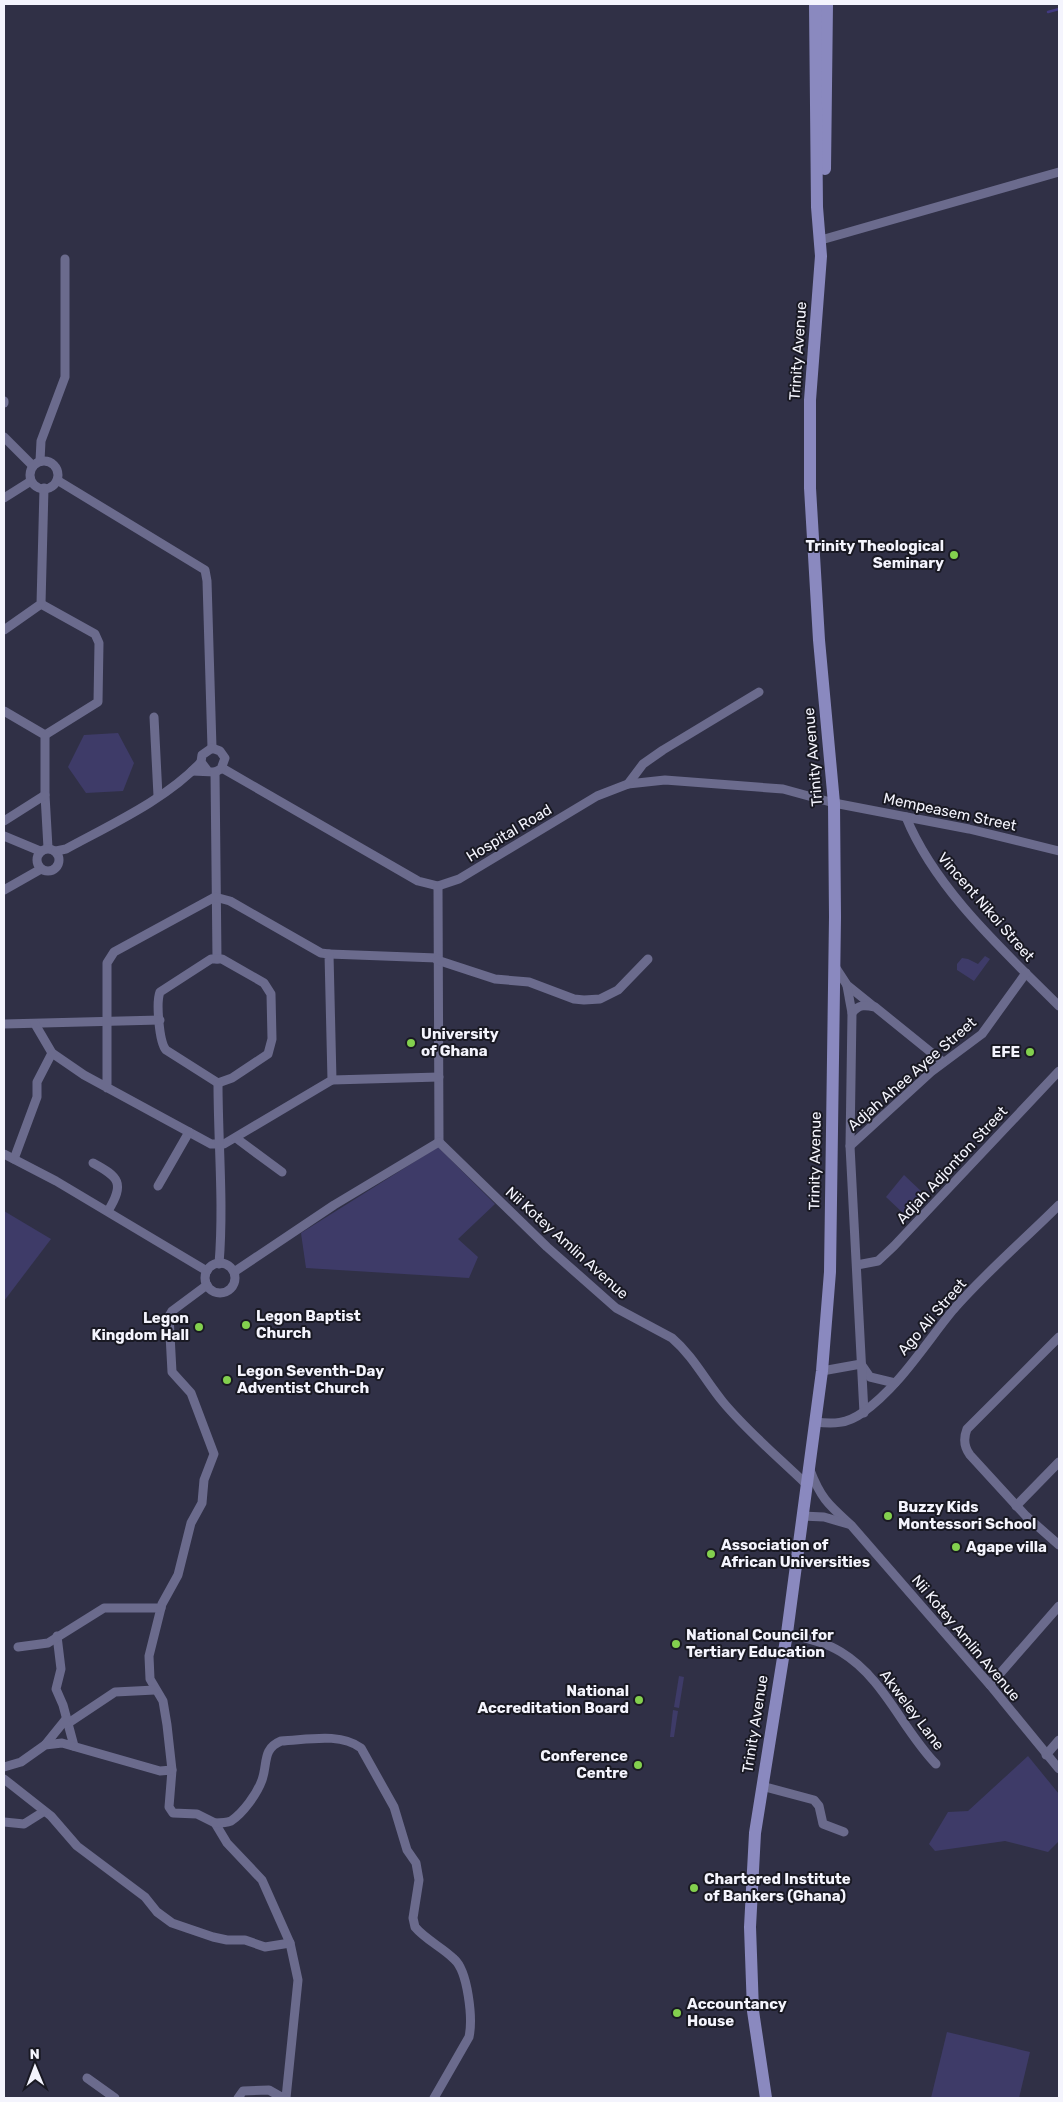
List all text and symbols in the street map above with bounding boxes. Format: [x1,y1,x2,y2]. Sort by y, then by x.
street label: Trinity Avenue [786,301,810,401]
place label: Trinity Theological Seminary [806,537,944,572]
marker: Trinity Theological Seminary [948,549,960,561]
street label: Trinity Avenue [800,707,826,807]
street label: Mempeasem Street [882,789,1018,835]
street label: Hospital Road [463,800,555,866]
street label: Vincent Nikoi Street [934,849,1038,965]
street label: Adjah Ahee Ayee Street [844,1013,980,1135]
place label: University of Ghana [421,1025,499,1060]
marker: University of Ghana [405,1037,417,1049]
place label: EFE [992,1043,1020,1061]
marker: EFE [1024,1046,1036,1058]
street label: Adjah Adjonton Street [893,1102,1011,1228]
street label: Trinity Avenue [805,1111,825,1211]
street label: Nii Kotey Amlin Avenue [502,1183,632,1303]
street label: Ago Ali Street [894,1275,970,1359]
place label: Legon Baptist Church [256,1307,361,1342]
place label: Legon Kingdom Hall [91,1309,189,1344]
marker: Legon Baptist Church [240,1319,252,1331]
marker: Legon Kingdom Hall [193,1321,205,1333]
place label: Legon Seventh-Day Adventist Church [237,1362,384,1397]
marker: Legon Seventh-Day Adventist Church [221,1374,233,1386]
place label: Buzzy Kids Montessori School [898,1498,1036,1533]
marker: Buzzy Kids Montessori School [882,1510,894,1522]
place label: Association of African Universities [721,1536,870,1571]
place label: Agape villa [966,1538,1047,1556]
marker: Agape villa [950,1541,962,1553]
marker: Association of African Universities [705,1548,717,1560]
street label: Nii Kotey Amlin Avenue [908,1571,1024,1705]
place label: National Council for Tertiary Education [686,1626,834,1661]
marker: National Council for Tertiary Education [670,1638,682,1650]
street label: Akweley Lane [876,1666,948,1754]
street label: Trinity Avenue [738,1674,772,1774]
place label: National Accreditation Board [477,1682,629,1717]
marker: National Accreditation Board [633,1694,645,1706]
place label: Conference Centre [540,1747,628,1782]
marker: Conference Centre [632,1759,644,1771]
place label: Chartered Institute of Bankers (Ghana) [704,1870,851,1905]
marker: Chartered Institute of Bankers (Ghana) [688,1882,700,1894]
place label: Accountancy House [687,1995,787,2030]
marker: Accountancy House [671,2007,683,2019]
north arrow [10,2042,60,2092]
text: N [30,2046,40,2063]

